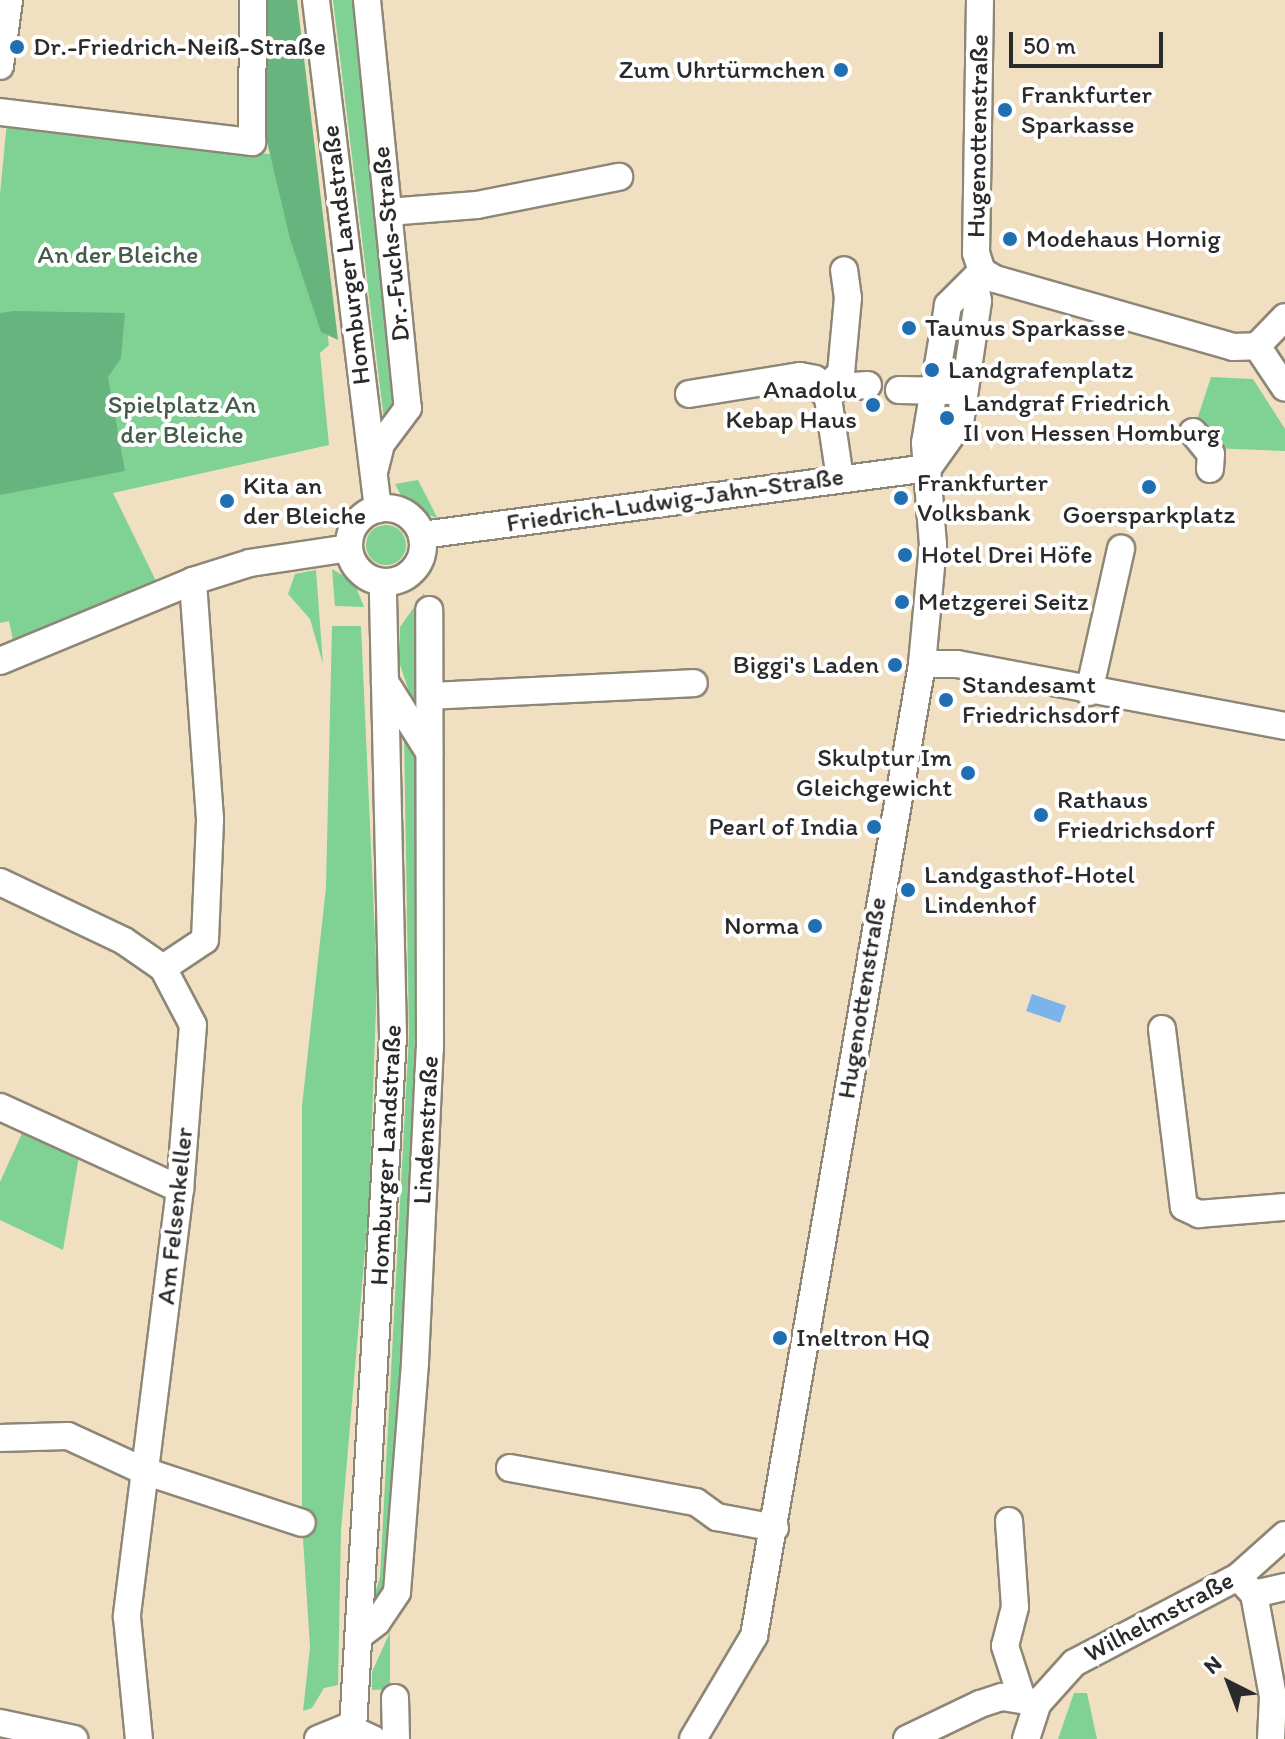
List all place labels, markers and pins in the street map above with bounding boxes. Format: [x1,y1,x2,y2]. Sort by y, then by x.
place label: Dr.-Friedrich-Neiß-Straße [33,31,326,63]
marker: Dr.-Friedrich-Neiß-Straße [8,38,26,56]
place label: Zum Uhrtürmchen [619,54,825,86]
marker: Zum Uhrtürmchen [832,61,850,79]
place label: Frankfurter Sparkasse [1021,79,1152,140]
marker: Frankfurter Sparkasse [996,101,1014,119]
place label: Modehaus Hornig [1026,223,1221,255]
marker: Modehaus Hornig [1001,230,1019,248]
place label: Taunus Sparkasse [925,312,1125,344]
marker: Taunus Sparkasse [900,319,918,337]
place label: Landgrafenplatz [948,354,1133,386]
marker: Landgrafenplatz [923,361,941,379]
place label: Anadolu Kebap Haus [726,374,857,436]
place label: Landgraf Friedrich II von Hessen Homburg [963,387,1221,448]
marker: Anadolu Kebap Haus [864,396,882,414]
marker: Landgraf Friedrich II von Hessen Homburg [938,409,956,427]
place label: Frankfurter Volksbank [917,467,1048,528]
place label: Kita an der Bleiche [243,470,367,532]
marker: Goersparkplatz [1140,478,1158,496]
marker: Frankfurter Volksbank [892,489,910,507]
marker: Kita an der Bleiche [218,492,236,510]
place label: Goersparkplatz [1063,499,1235,531]
place label: Hotel Drei Höfe [921,539,1093,571]
marker: Hotel Drei Höfe [896,546,914,564]
place label: Metzgerei Seitz [918,586,1089,618]
marker: Metzgerei Seitz [893,593,911,611]
place label: Biggi's Laden [733,649,879,681]
marker: Biggi's Laden [886,656,904,674]
place label: Standesamt Friedrichsdorf [962,669,1120,730]
marker: Standesamt Friedrichsdorf [937,691,955,709]
place label: Skulptur Im Gleichgewicht [796,742,952,804]
marker: Skulptur Im Gleichgewicht [959,764,977,782]
place label: Rathaus Friedrichsdorf [1057,784,1215,846]
marker: Rathaus Friedrichsdorf [1032,806,1050,824]
place label: Pearl of India [709,811,858,843]
marker: Pearl of India [865,818,883,836]
place label: Landgasthof-Hotel Lindenhof [924,859,1135,920]
marker: Landgasthof-Hotel Lindenhof [899,881,917,899]
place label: Norma [724,910,799,942]
marker: Norma [806,917,824,935]
place label: Ineltron HQ [796,1322,930,1354]
marker: Ineltron HQ [771,1329,789,1347]

